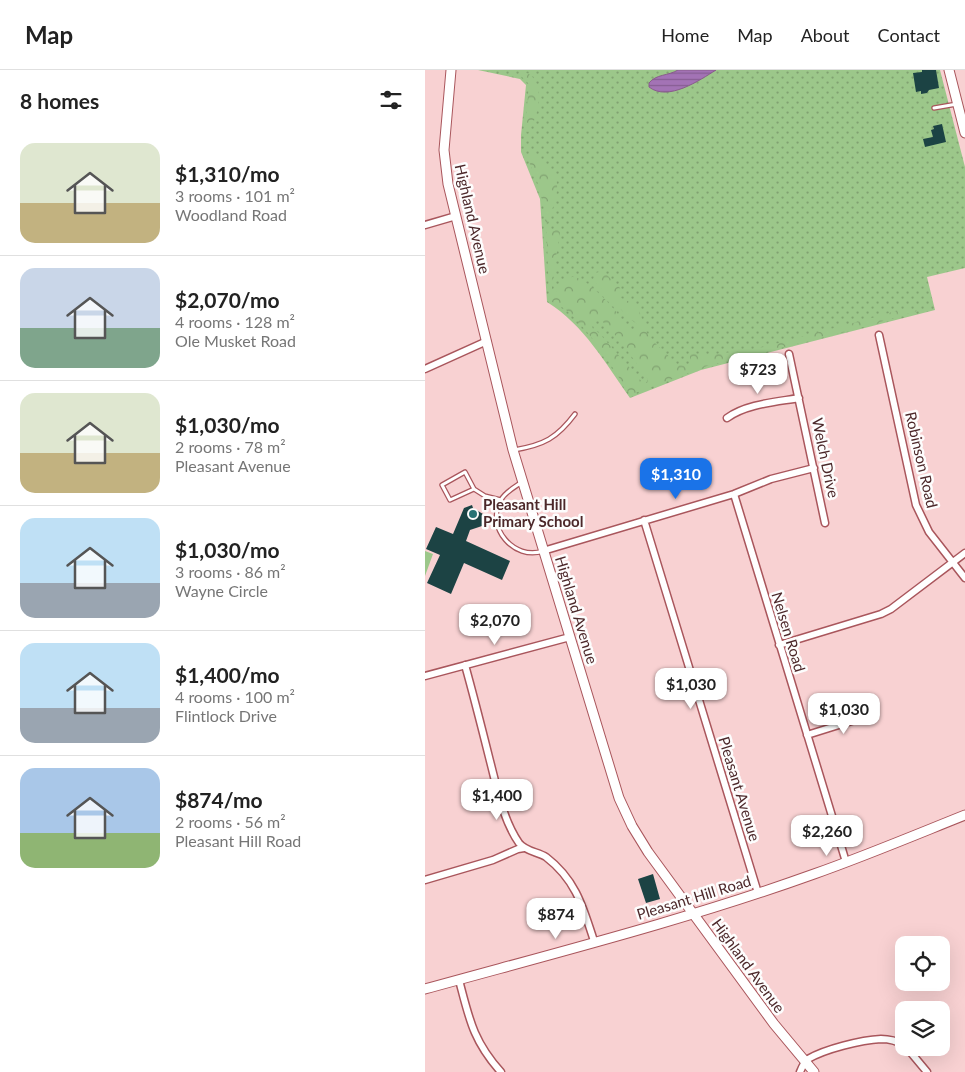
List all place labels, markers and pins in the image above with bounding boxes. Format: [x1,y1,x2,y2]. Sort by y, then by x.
pin: $723 [728,352,788,395]
pin: $1,310 [635,458,717,500]
place label: Pleasant Hill Primary School [483,495,583,530]
marker: Pleasant Hill Primary School [467,508,479,520]
pin: $2,070 [454,604,536,646]
pin: $1,030 [650,668,732,710]
pin: $1,030 [803,692,885,735]
pin: $1,400 [456,778,538,821]
pin: $2,260 [786,814,868,857]
pin: $874 [526,898,586,940]

